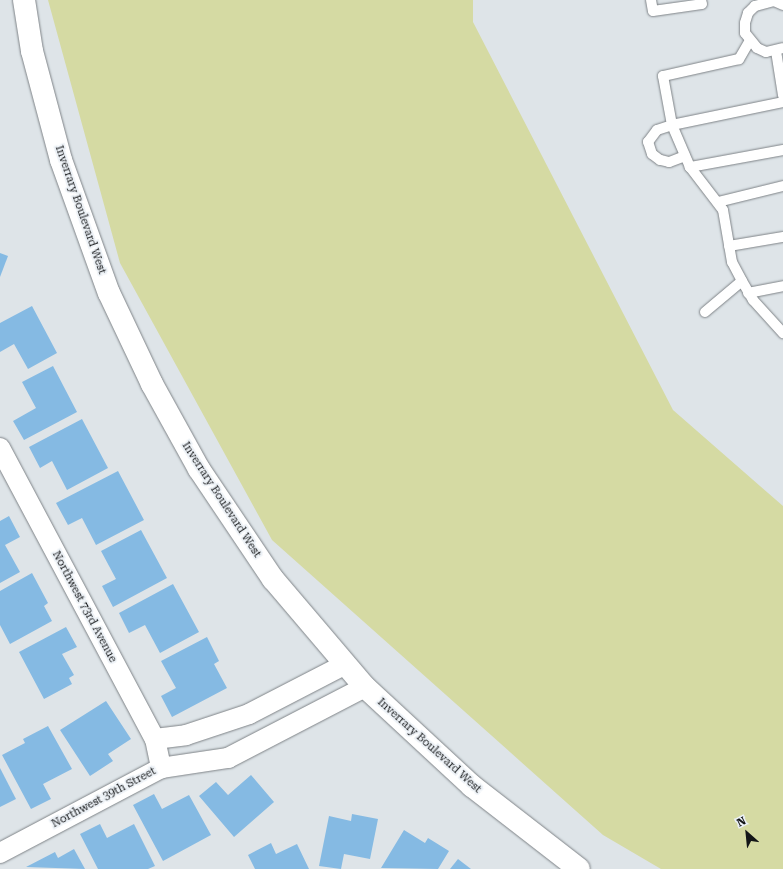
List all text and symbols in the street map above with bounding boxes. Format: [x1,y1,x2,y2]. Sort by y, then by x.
street label: Inverrary Boulevard West [52,144,108,276]
street label: Inverrary Boulevard West [179,440,263,560]
street label: Northwest 73rd Avenue [49,549,119,665]
street label: Inverrary Boulevard West [374,696,484,796]
street label: Northwest 39th Street [50,765,158,831]
north arrow [727,813,767,853]
text: N [735,814,748,830]

